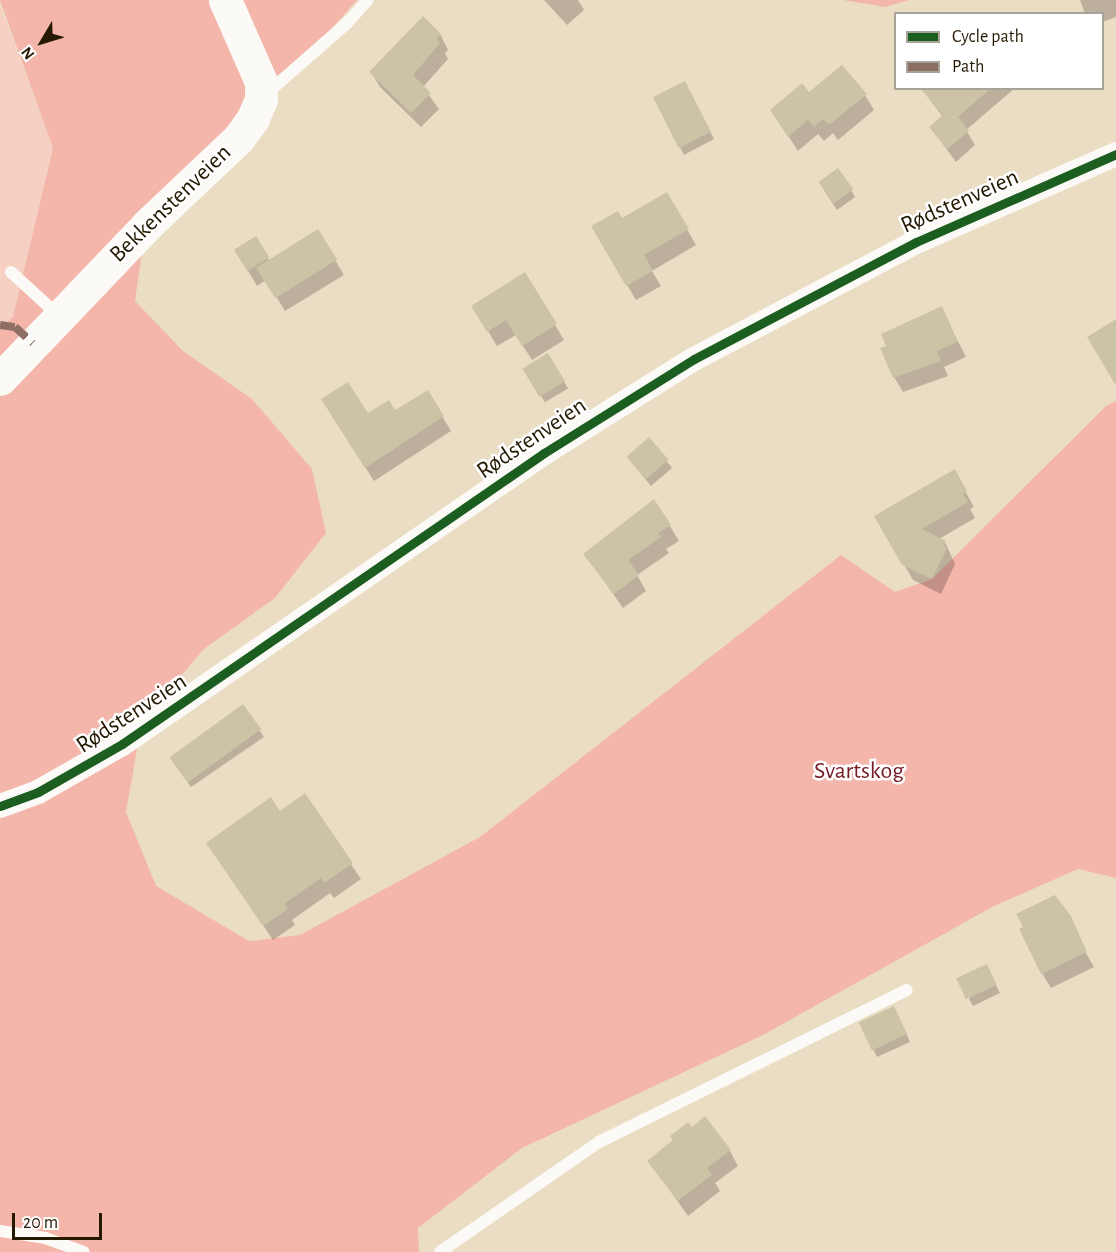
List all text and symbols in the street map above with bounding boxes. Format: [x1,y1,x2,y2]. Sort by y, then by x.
north arrow [12,12,72,72]
legend [894,12,1104,90]
text: Cycle path [952,28,1024,46]
text: N [18,44,38,62]
text: Path [952,58,984,76]
street label: Bekkenstenveien [104,139,238,269]
street label: Rødstenveien [897,163,1023,241]
street label: Rødstenveien [472,392,592,486]
street label: Rødstenveien [71,668,193,760]
park label: Svartskog [814,758,904,786]
scale bar [15,1201,105,1239]
text: 20 m [23,1214,58,1232]

